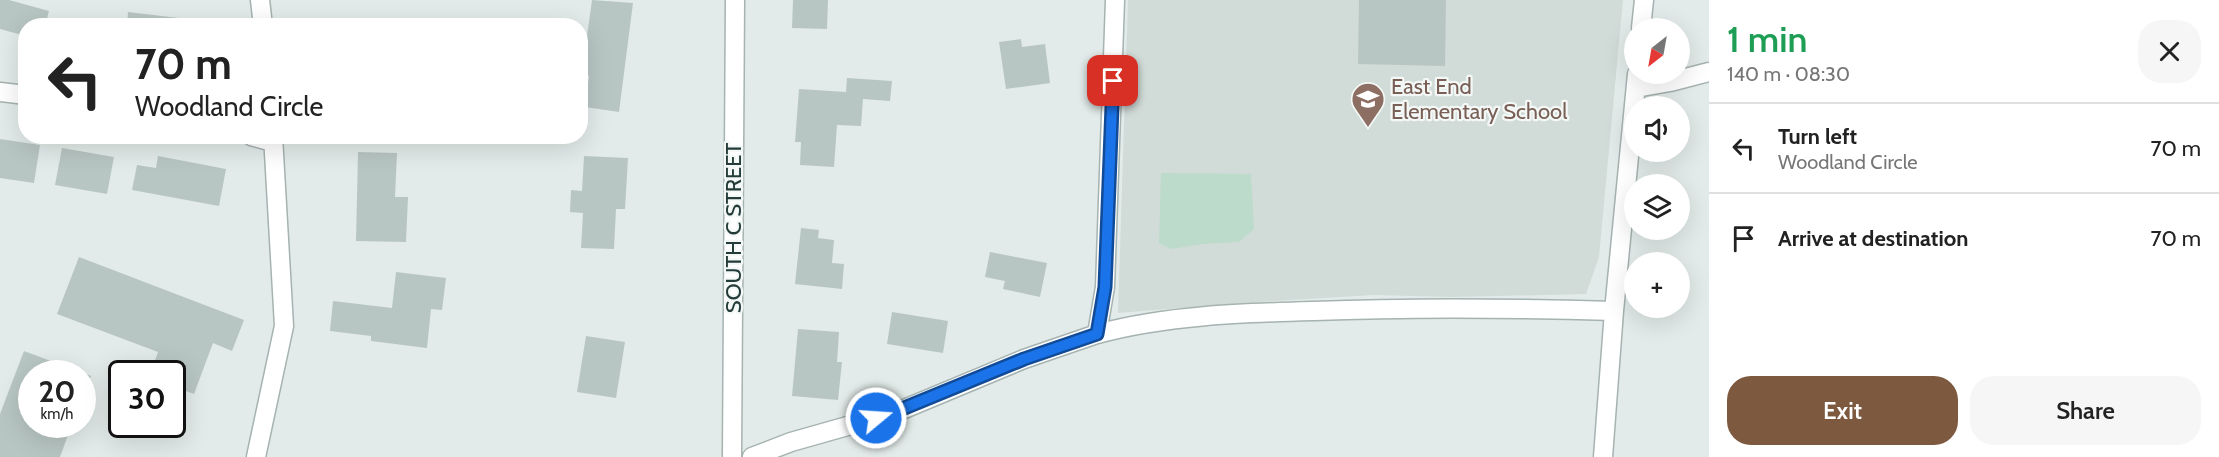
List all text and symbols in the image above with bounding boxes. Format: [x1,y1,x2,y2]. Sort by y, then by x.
text: 1 min [1727,17,1807,61]
north arrow [1624,18,1690,84]
map controls [1624,18,1690,318]
button: close [2138,20,2201,83]
text: 70 m [135,38,232,90]
icon: left [36,42,114,120]
pin [1087,55,1138,106]
text: 140 m · 08:30 [1727,62,1850,86]
icon: arrive [1096,64,1129,97]
place label: East End Elementary School [1391,73,1568,125]
school or university icon: East End Elementary School [1350,81,1386,128]
text: Woodland Circle [135,90,323,123]
button: sound [1624,96,1690,162]
text: Turn left [1778,123,1857,150]
icon: left [1727,132,1760,165]
text: 70 m [2151,135,2201,162]
street label: SOUTH C STREET [720,143,747,313]
text: Woodland Circle [1778,150,1918,174]
button: layers [1624,174,1690,240]
icon: arrive [1727,222,1760,255]
text: Arrive at destination [1778,225,1968,252]
text: 70 m [2151,225,2201,252]
button: + [1624,252,1690,318]
speed limit sign: 30 [108,360,186,438]
text: 20 [38,373,76,410]
button: Exit [1727,376,1958,445]
button: Share [1970,376,2201,445]
position arrow [844,386,908,450]
text: km/h [41,405,73,423]

